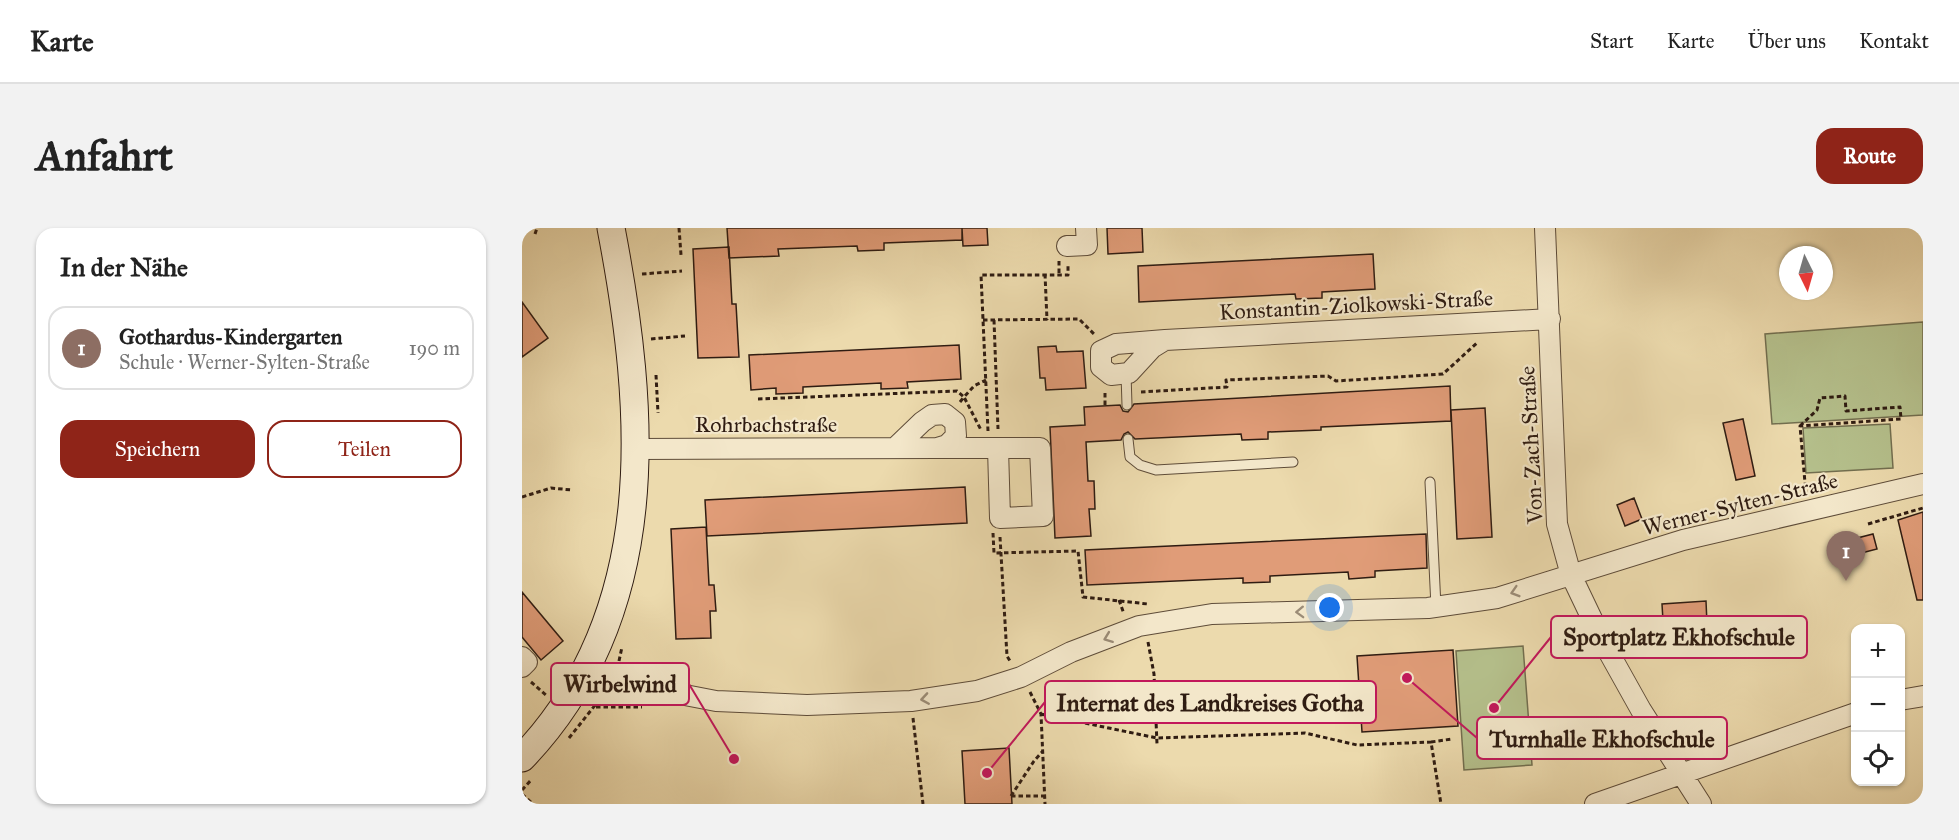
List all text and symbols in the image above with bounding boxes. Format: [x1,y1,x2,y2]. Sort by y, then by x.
text: Karte [30,24,94,59]
text: Start [1590,28,1634,54]
text: Karte [1667,28,1715,54]
text: Über uns [1748,28,1826,54]
text: Kontakt [1859,28,1929,54]
button: Route [1816,128,1923,184]
text: Anfahrt [36,130,173,182]
north arrow [1779,246,1833,300]
text: In der Nähe [60,251,188,283]
street label: Konstantin-Ziolkowski-Straße [1218,284,1494,326]
text: Gothardus-Kindergarten [119,323,342,350]
text: 1 [78,336,85,360]
text: 190 m [409,336,460,360]
text: Schule · Werner-Sylten-Straße [119,350,370,374]
street label: Von-Zach-Straße [1513,365,1549,526]
street label: Rohrbachstraße [695,411,837,438]
button: Speichern [60,420,255,478]
button: Teilen [267,420,462,478]
street label: Werner-Sylten-Straße [1639,467,1841,541]
pin: 1 [1826,532,1866,581]
one-way arrow [1510,585,1521,597]
your location [1315,593,1344,622]
one-way arrow [1296,605,1305,618]
callout: Sportplatz Ekhofschule [1551,616,1807,658]
text: Sportplatz Ekhofschule [1563,622,1795,652]
map controls [1851,624,1905,786]
button: + [1851,624,1905,678]
one-way arrow [1104,631,1115,643]
callout: Wirbelwind [551,663,689,705]
text: Wirbelwind [563,669,678,699]
button: − [1851,678,1905,732]
callout: Internat des Landkreises Gotha [1045,681,1376,723]
text: Internat des Landkreises Gotha [1056,688,1365,718]
one-way arrow [920,692,930,705]
callout: Turnhalle Ekhofschule [1477,717,1727,759]
text: Turnhalle Ekhofschule [1488,724,1715,754]
button: locate [1851,732,1905,786]

